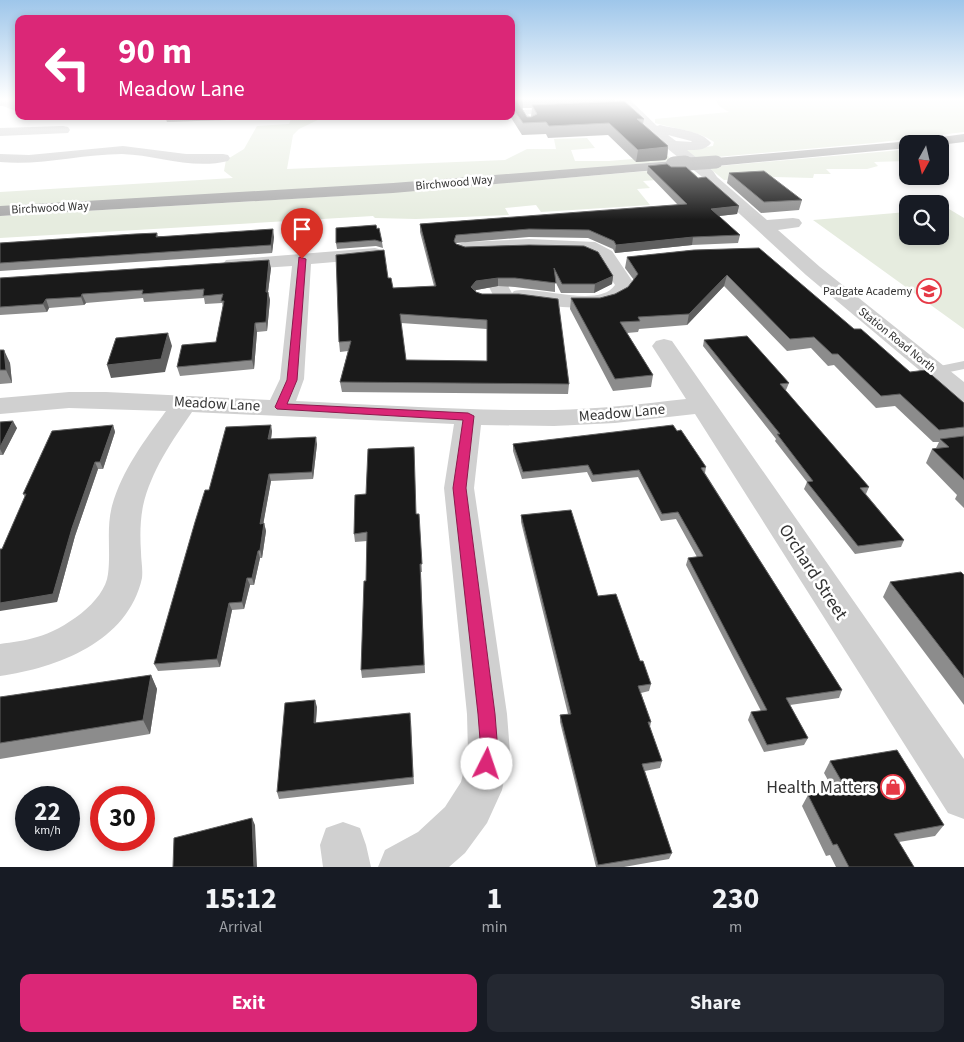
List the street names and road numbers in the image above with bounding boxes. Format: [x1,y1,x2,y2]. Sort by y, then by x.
street label: Birchwood Way [415,171,494,195]
street label: Birchwood Way [11,197,90,219]
street label: Station Road North [855,303,939,377]
street label: Meadow Lane [173,391,261,417]
street label: Meadow Lane [578,399,666,427]
street label: Orchard Street [773,519,853,625]

